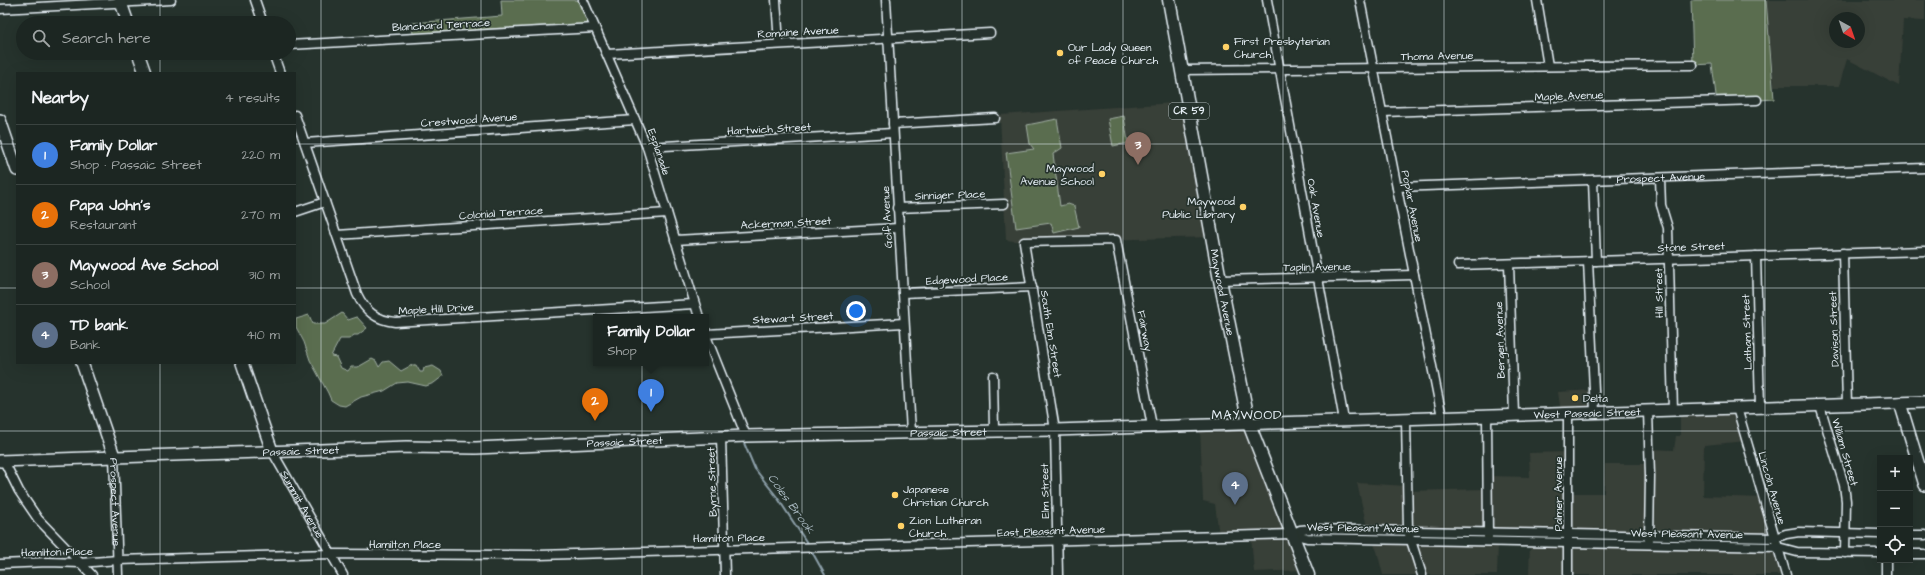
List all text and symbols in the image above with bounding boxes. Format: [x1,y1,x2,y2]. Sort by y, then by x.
north arrow [1829,12,1865,48]
street label: Blanchard Terrace [392,15,490,35]
search box [16,16,296,60]
street label: Romaine Avenue [757,22,839,42]
icon: search [30,27,52,49]
text: Search here [62,28,151,49]
place label: First Presbyterian Church [1234,34,1330,62]
place label: Our Lady Queen of Peace Church [1068,40,1159,68]
marker: First Presbyterian Church [1221,42,1231,52]
marker: Our Lady Queen of Peace Church [1055,48,1065,58]
street label: Thoma Avenue [1400,48,1474,64]
text: Nearby [32,86,89,110]
street label: Maple Avenue [1534,87,1604,105]
text: 4 results [225,89,280,107]
road number: CR 59 [1169,103,1209,119]
street label: Crestwood Avenue [420,109,518,131]
street label: Hartwich Street [727,119,812,139]
street label: Esplanade [644,127,674,177]
pin: 3 [1125,132,1151,165]
text: Family Dollar [70,135,157,156]
text: 1 [44,146,46,164]
text: 220 m [242,146,280,164]
text: Shop · Passaic Street [70,156,202,174]
place label: Maywood Avenue School [1020,161,1094,189]
street label: Prospect Avenue [1616,168,1705,187]
marker: Maywood Avenue School [1097,169,1107,179]
street label: Poplar Avenue [1398,169,1426,243]
street label: Oak Avenue [1303,177,1329,239]
street label: Golf Avenue [878,186,896,248]
street label: Sinniger Place [914,186,986,205]
place label: Maywood Public Library [1162,194,1235,223]
text: Papa John's [70,195,150,216]
marker: Maywood Public Library [1238,202,1248,212]
street label: Colonial Terrace [458,203,544,223]
text: 2 [41,206,49,224]
text: 270 m [241,206,280,224]
street label: Ackerman Street [740,213,832,233]
text: Restaurant [70,216,137,234]
street label: Stone Street [1657,238,1726,256]
street label: Maywood Avenue [1207,248,1238,337]
text: Maywood Ave School [70,255,218,276]
street label: Taplin Avenue [1283,259,1351,275]
text: 3 [42,266,48,284]
text: 310 m [248,266,280,284]
street label: Hill Street [1651,267,1667,318]
street label: Edgewood Place [925,269,1009,290]
text: School [70,276,110,294]
street label: South Elm Street [1037,289,1065,379]
street label: Davison Street [1825,290,1843,367]
street label: Latham Street [1738,293,1756,370]
street label: Maple Hill Drive [398,300,474,318]
your location [846,301,866,321]
street label: Bergen Avenue [1491,301,1510,379]
street label: Stewart Street [752,308,834,328]
street label: Fairway [1133,309,1156,353]
popup [593,314,709,366]
text: TD bank [70,315,128,336]
text: Family Dollar [607,321,695,342]
text: 4 [41,326,49,344]
text: 410 m [246,326,280,344]
text: Bank [70,336,100,354]
text: Shop [607,342,637,360]
pin: 1 [638,379,664,412]
pin: 2 [582,388,608,421]
place label: Delta [1583,391,1608,406]
marker: Delta [1570,393,1580,403]
street label: West Passaic Street [1533,404,1641,422]
district label: MAYWOOD [1211,406,1283,424]
street label: William Street [1828,416,1862,488]
street label: Passaic Street [910,424,987,440]
street label: Passaic Street [586,432,664,451]
street label: Passaic Street [262,442,340,459]
street label: Byrne Street [703,446,722,517]
street label: Lincoln Avenue [1754,450,1790,526]
map controls [1877,455,1913,563]
button: + [1877,455,1913,491]
street label: Palmer Avenue [1551,456,1566,532]
street label: Prospect Avenue [107,458,125,546]
street label: Elm Street [1037,463,1053,519]
street label: Summit Avenue [277,467,328,541]
water label: Coles Brook [763,470,819,538]
pin: 4 [1222,472,1248,505]
place label: Japanese Christian Church [903,482,989,510]
marker: Japanese Christian Church [890,490,900,500]
button: − [1877,491,1913,527]
place label: Zion Lutheran Church [909,513,982,541]
street label: West Pleasant Avenue [1307,520,1419,536]
marker: Zion Lutheran Church [896,521,906,531]
street label: East Pleasant Avenue [997,522,1105,540]
street label: West Pleasant Avenue [1631,526,1743,542]
button: locate [1877,527,1913,563]
street label: Hamilton Place [693,530,765,546]
street label: Hamilton Place [369,537,441,552]
street label: Hamilton Place [21,544,93,560]

